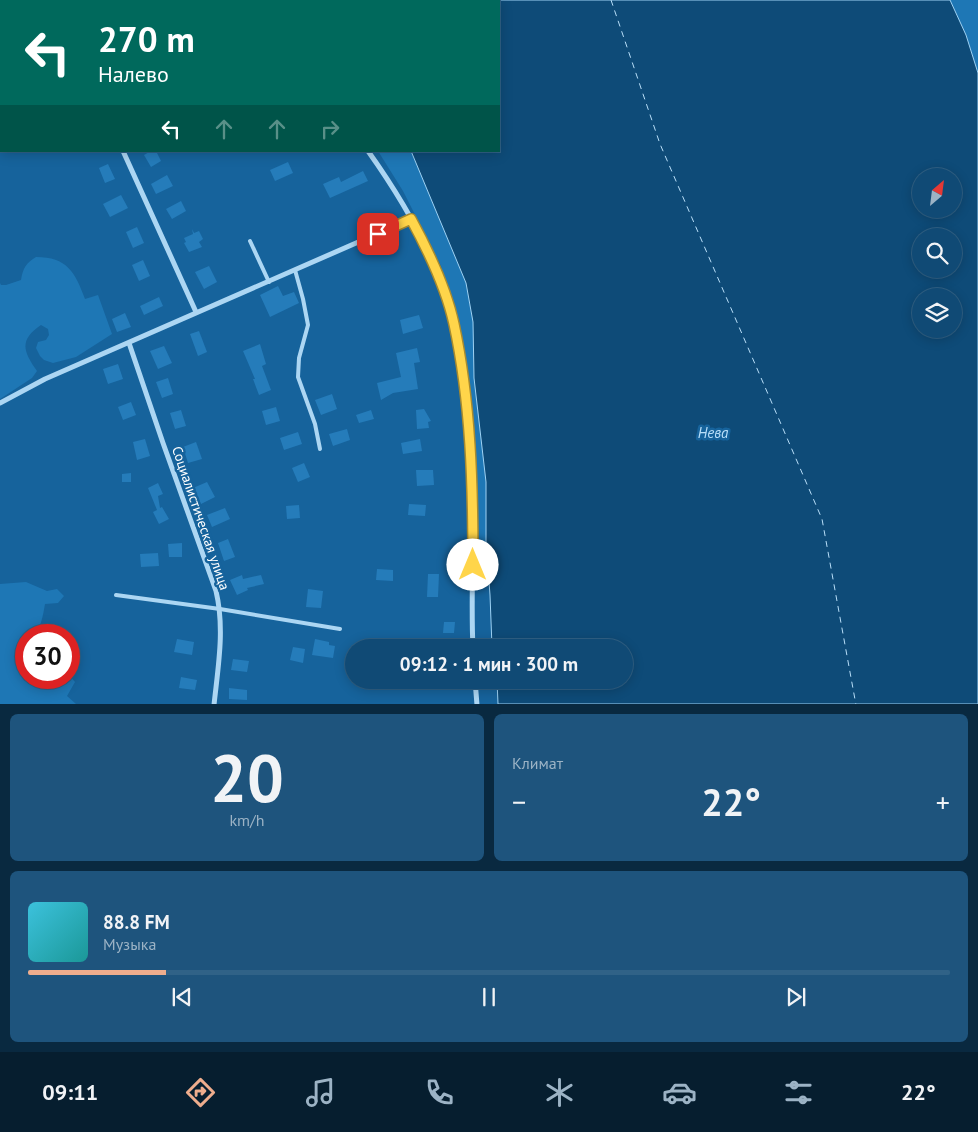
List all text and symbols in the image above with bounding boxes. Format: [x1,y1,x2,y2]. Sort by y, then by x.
text: 270 m [98,16,195,62]
icon: left [15,20,80,85]
text: Налево [98,60,169,88]
icon: left [157,115,185,143]
icon: ahead [210,115,238,143]
icon: ahead [263,115,291,143]
icon: right [316,115,344,143]
north arrow [912,168,962,218]
map controls [912,168,962,338]
pin [357,213,399,255]
icon: arrive [364,220,392,248]
button: search [912,228,962,278]
button: layers [912,288,962,338]
water label: Нева [698,423,729,442]
street label: Социалистическая улица [168,444,234,592]
position arrow [446,538,498,590]
speed limit sign: 30 [15,624,80,689]
text: 09:12 · 1 мин · 300 m [400,652,578,676]
text: 20 [210,735,284,819]
text: Климат [512,753,563,773]
text: 22° [701,777,761,826]
text: − [512,783,526,820]
text: + [936,783,950,820]
text: km/h [229,810,265,830]
text: 88.8 FM [103,910,170,934]
text: Музыка [103,934,156,954]
icon: previous [168,983,196,1011]
icon: pause [475,983,503,1011]
icon: next [782,983,810,1011]
icon: directions [183,1075,218,1110]
icon: music [303,1075,338,1110]
icon: phone [422,1075,457,1110]
icon: climate [542,1075,577,1110]
icon: car [662,1075,697,1110]
icon: filters [781,1075,816,1110]
text: 09:11 [42,1078,98,1106]
text: 22° [901,1078,936,1106]

